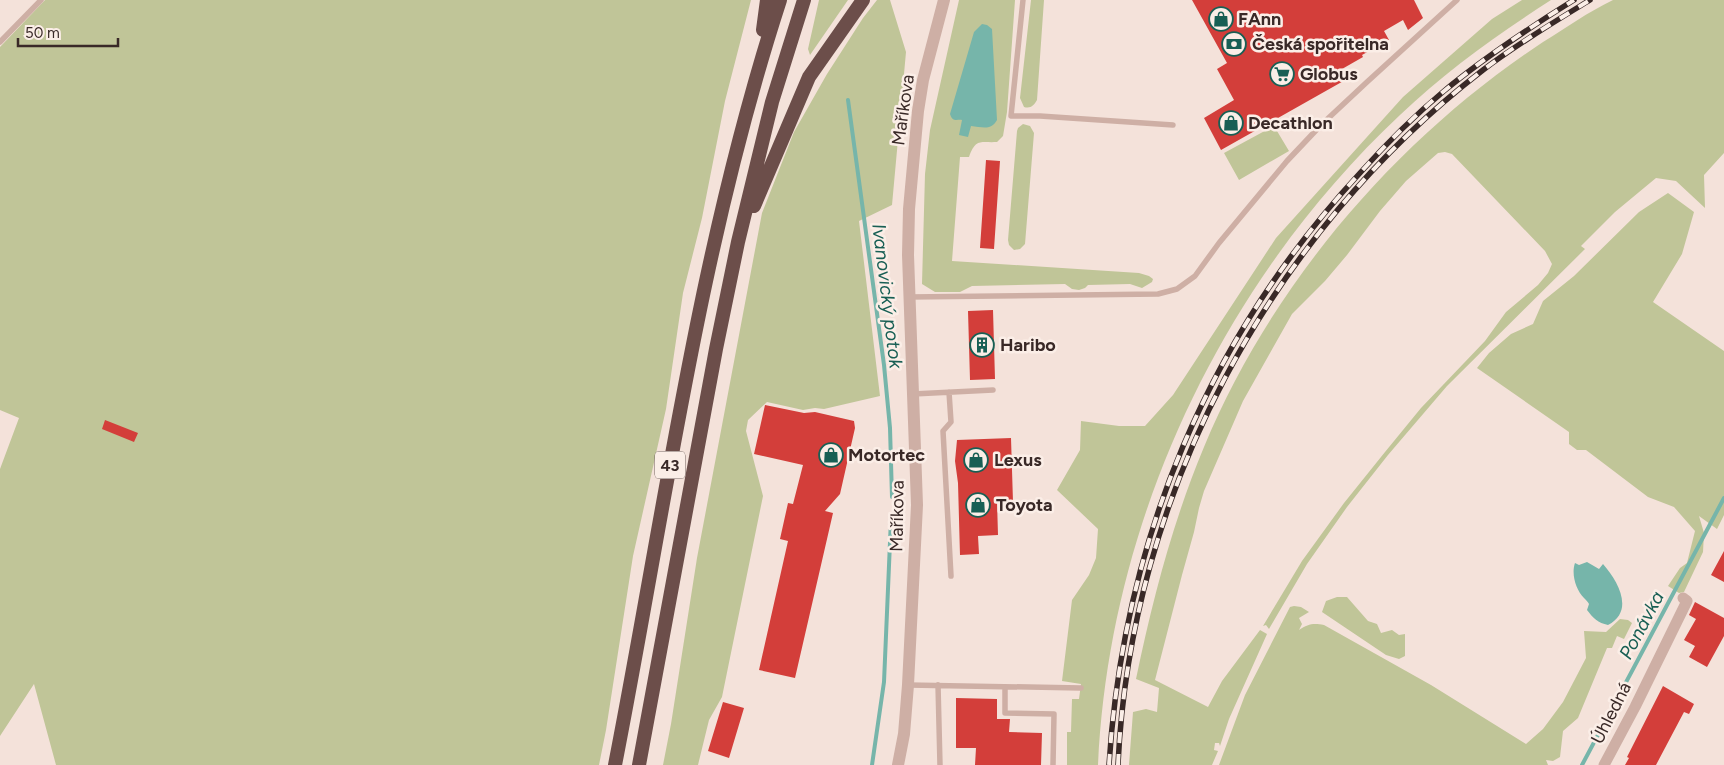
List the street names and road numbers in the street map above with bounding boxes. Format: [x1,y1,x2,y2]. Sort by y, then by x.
street label: Maříkova [887,73,919,147]
road number: 43 [655,452,685,478]
street label: Maříkova [885,480,909,552]
street label: Úhledná [1586,678,1636,748]

